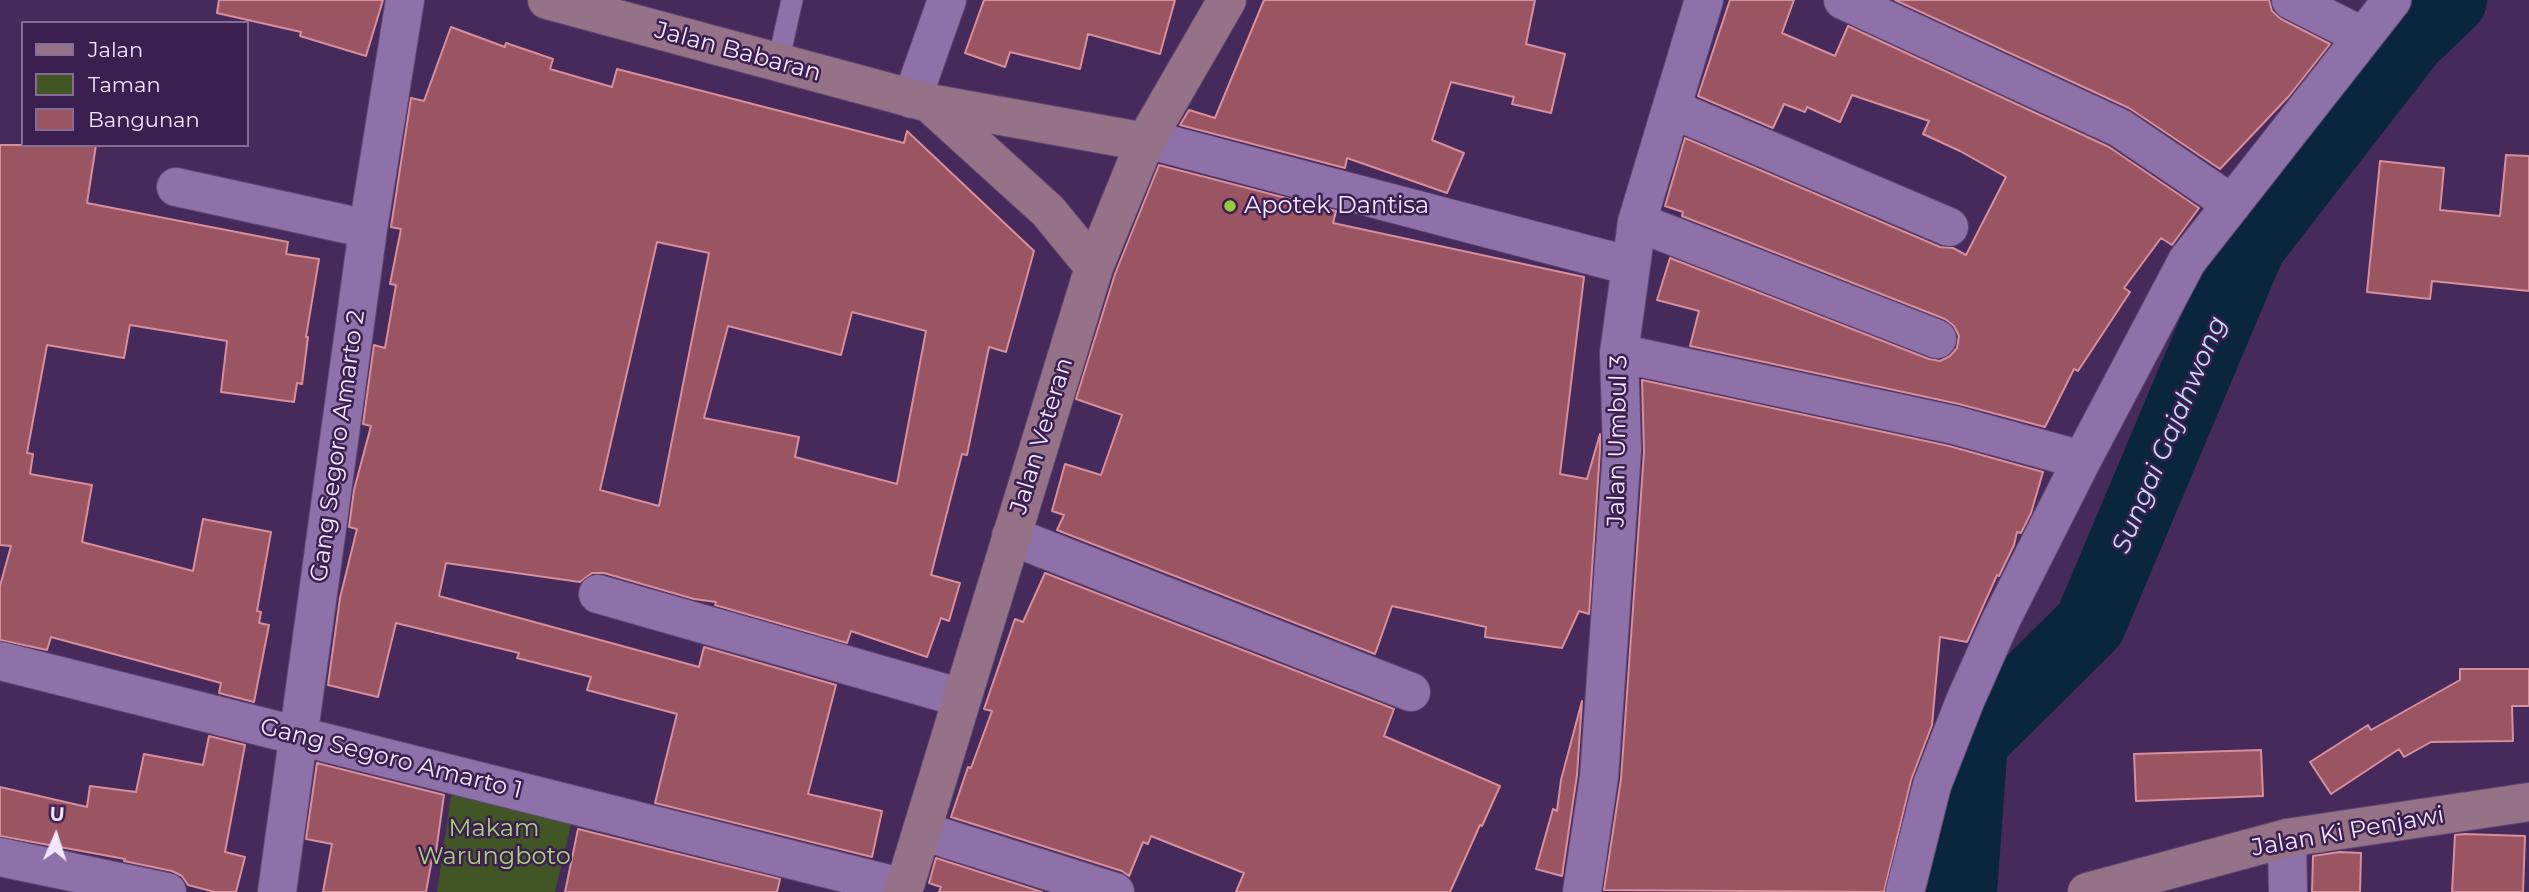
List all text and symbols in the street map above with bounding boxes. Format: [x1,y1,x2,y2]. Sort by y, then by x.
street label: Jalan Babaran [652,16,824,88]
legend [21,21,248,147]
text: Jalan [88,37,143,62]
text: Taman [88,72,161,97]
text: Bangunan [88,107,200,132]
place label: Apotek Dantisa [1244,192,1429,220]
marker: Apotek Dantisa [1222,198,1238,214]
street label: Gang Segoro Amarto 2 [305,308,371,584]
water label: Sungai Gajahwong [2106,312,2234,558]
street label: Jalan Veteran [1005,354,1079,518]
street label: Jalan Umbul 3 [1602,355,1634,527]
street label: Gang Segoro Amarto 1 [257,712,525,806]
north arrow [21,801,91,871]
street label: Jalan Ki Penjawi [2250,801,2446,863]
text: U [49,803,65,826]
park label: Makam Warungboto [417,815,571,871]

